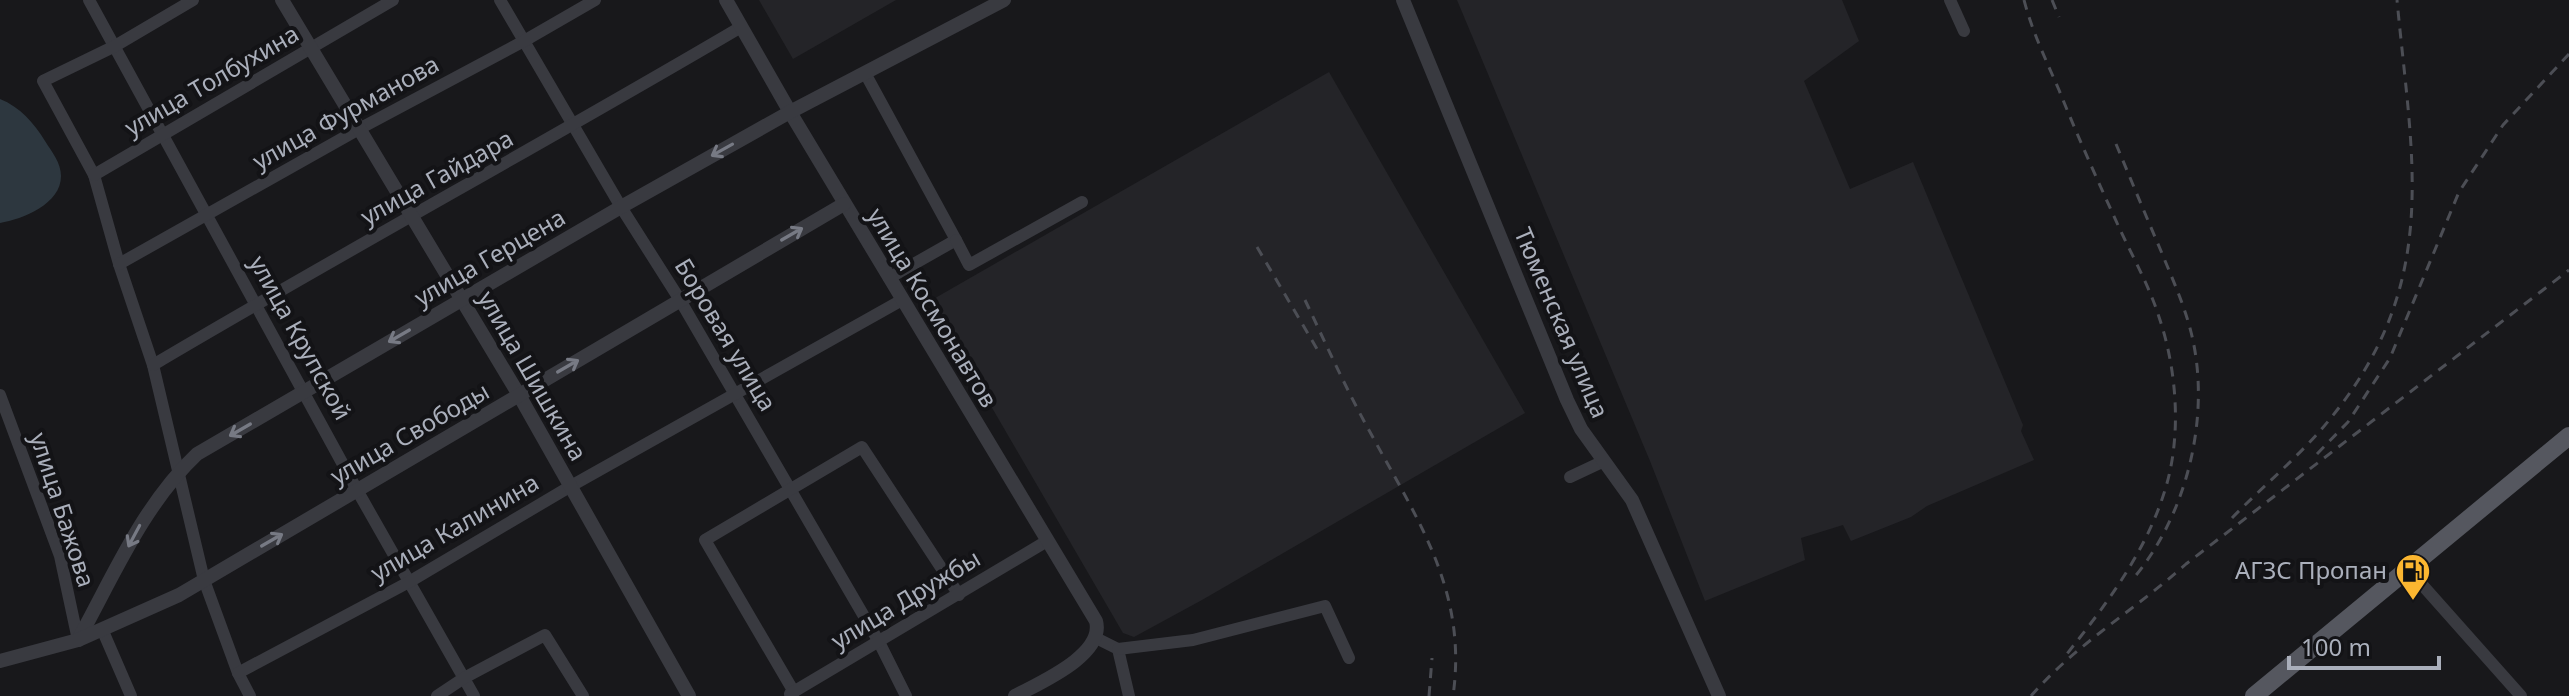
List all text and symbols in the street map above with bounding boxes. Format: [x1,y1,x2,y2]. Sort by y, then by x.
street label: улица Толбухина [118,16,304,143]
street label: улица Фурманова [246,47,444,177]
street label: улица Гайдара [354,121,518,232]
one-way arrow [710,143,734,158]
street label: улица Герцена [408,200,571,313]
street label: улица Космонавтов [861,201,1006,413]
street label: Тюменская улица [1507,222,1617,423]
one-way arrow [780,226,803,242]
street label: улица Крупской [242,249,360,425]
street label: Боровая улица [668,252,785,417]
street label: улица Шишкина [471,284,595,466]
one-way arrow [388,328,411,344]
one-way arrow [556,358,579,374]
street label: улица Свободы [324,374,495,492]
one-way arrow [228,422,251,438]
street label: улица Бажова [23,428,104,591]
street label: улица Калинина [364,465,544,588]
one-way arrow [126,524,142,547]
one-way arrow [260,532,283,548]
street label: улица Дружбы [824,541,986,656]
fuel station icon: АГЗС Пропан [2394,552,2432,602]
place label: АГЗС Пропан [2235,553,2387,586]
scale bar [2289,620,2439,670]
text: 100 m [2301,630,2371,663]

